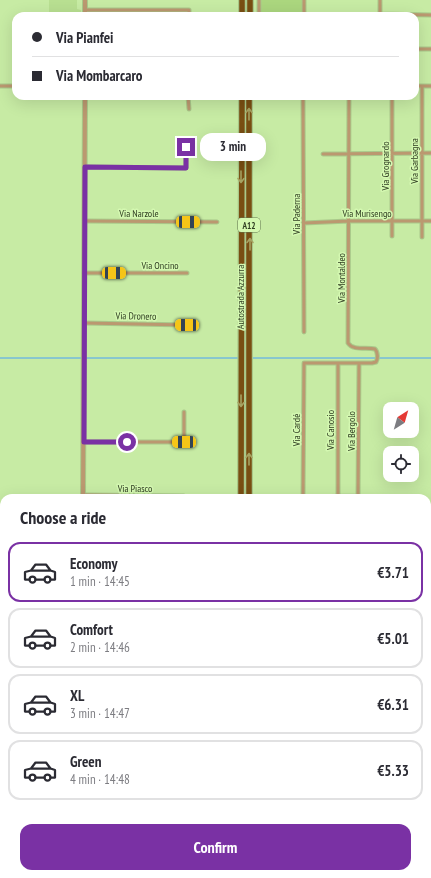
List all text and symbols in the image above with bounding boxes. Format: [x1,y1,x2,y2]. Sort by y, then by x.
text: Via Pianfei [56,28,113,47]
text: Via Mombarcaro [56,66,143,85]
one-way arrow [245,108,253,121]
callout: 3 min [200,133,266,161]
route end [177,138,195,156]
text: 3 min [220,138,246,155]
street label: Via Garbagna [408,138,421,185]
street label: Via Grognardo [379,142,392,192]
one-way arrow [237,170,245,183]
street label: Via Paderna [290,194,303,235]
street label: Via Narzole [118,207,159,220]
street label: Via Murisengo [341,207,392,220]
car [176,216,200,228]
road number: A12 [238,218,260,232]
one-way arrow [246,238,254,251]
street label: Via Montaldeo [335,253,348,304]
street label: Via Oncino [140,259,179,272]
street label: Autostrada Azzurra [234,265,247,329]
car [102,267,126,279]
street label: Via Dronero [114,309,157,323]
car [175,319,199,331]
one-way arrow [237,394,245,407]
north arrow [383,402,419,438]
map controls [383,402,419,482]
street label: Via Canosio [324,410,337,451]
street label: Via Bergolo [345,411,358,452]
street label: Via Cardé [290,414,303,447]
route start [118,433,136,451]
car [172,436,196,448]
button: locate [383,446,419,482]
one-way arrow [245,453,253,466]
street label: Via Piasco [117,482,152,495]
text: Choose a ride [20,506,106,529]
icon: car [22,554,58,590]
text: Economy [70,554,118,573]
text: €3.71 [377,563,409,582]
text: 1 min · 14:45 [70,573,130,590]
icon: car [22,620,58,656]
text: Comfort [70,620,113,639]
text: €5.01 [377,629,409,648]
text: 2 min · 14:46 [70,639,130,656]
icon: car [22,686,58,722]
text: XL [70,686,84,705]
text: €6.31 [377,695,409,714]
text: 3 min · 14:47 [70,705,130,722]
icon: car [22,752,58,788]
text: Green [70,752,102,771]
text: €5.33 [377,761,409,780]
text: 4 min · 14:48 [70,771,130,788]
button: Confirm [20,824,411,870]

